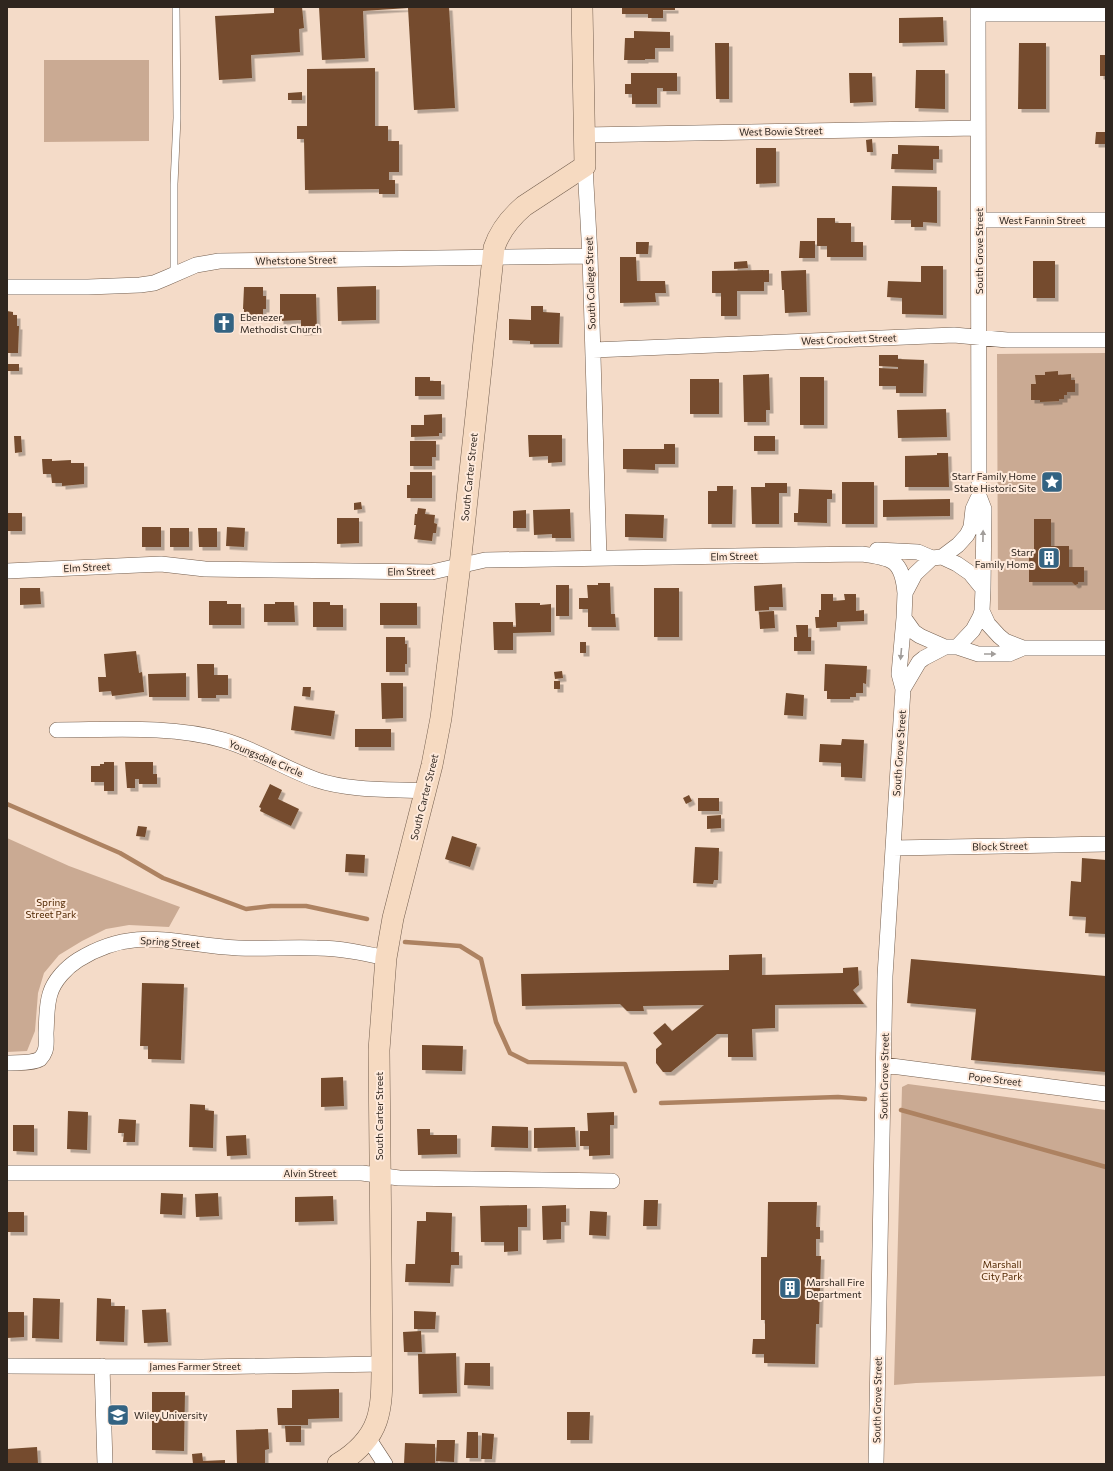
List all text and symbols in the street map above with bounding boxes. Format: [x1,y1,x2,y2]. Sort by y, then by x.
street label: West Bowie Street [739,124,823,138]
street label: South Grove Street [973,208,985,294]
street label: West Fannin Street [999,214,1085,226]
street label: South College Street [582,236,598,330]
street label: Whetstone Street [255,253,337,267]
church icon: Ebenezer Methodist Church [211,310,237,336]
place label: Ebenezer Methodist Church [240,311,322,335]
street label: West Crockett Street [801,331,897,347]
street label: South Carter Street [458,432,480,522]
place icon: Starr Family Home State Historic Site [1039,469,1065,495]
place label: Starr Family Home State Historic Site [952,470,1036,494]
one-way arrow [980,530,987,542]
building icon: Starr Family Home [1036,545,1062,571]
place label: Starr Family Home [975,546,1034,570]
street label: Elm Street [710,550,758,562]
street label: Elm Street [63,560,111,574]
street label: Elm Street [387,565,435,577]
one-way arrow [898,648,905,660]
one-way arrow [984,651,997,657]
street label: South Grove Street [890,709,908,797]
street label: Youngsdale Circle [227,737,305,779]
street label: South Carter Street [407,752,441,842]
street label: Block Street [972,840,1028,852]
park label: Spring Street Park [25,896,77,920]
street label: Spring Street [140,934,200,950]
street label: South Grove Street [877,1033,891,1119]
street label: Pope Street [968,1070,1022,1088]
street label: South Carter Street [373,1072,385,1160]
street label: Alvin Street [283,1167,337,1179]
park label: Marshall City Park [981,1258,1023,1282]
building icon: Marshall Fire Department [777,1275,803,1301]
place label: Marshall Fire Department [806,1276,864,1300]
street label: South Grove Street [870,1357,884,1443]
street label: James Farmer Street [149,1360,241,1372]
school or university icon: Wiley University [105,1402,131,1428]
place label: Wiley University [134,1409,208,1421]

